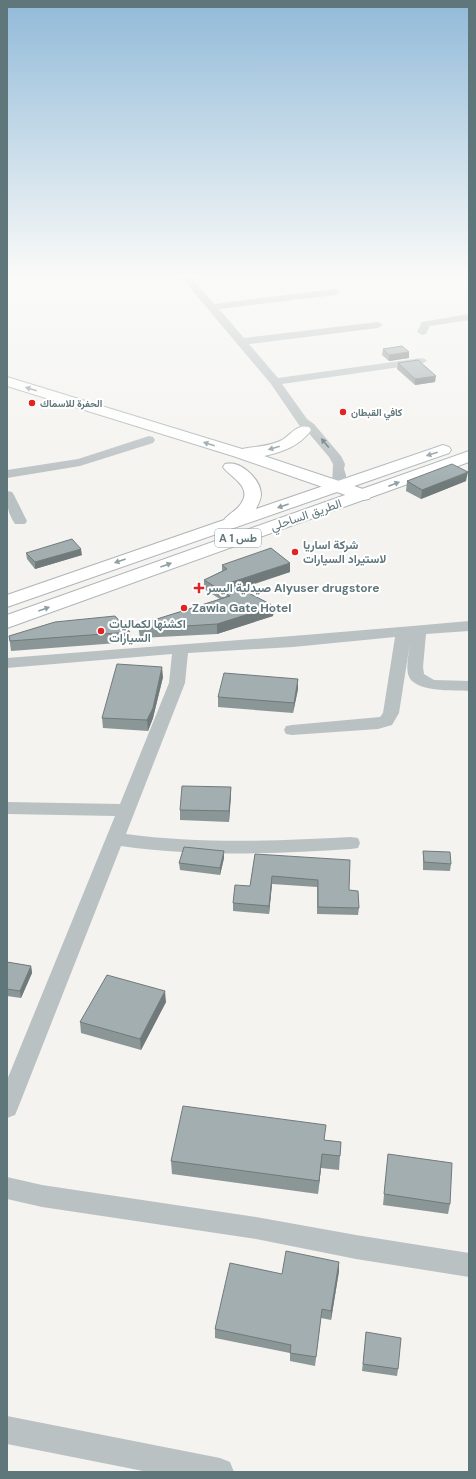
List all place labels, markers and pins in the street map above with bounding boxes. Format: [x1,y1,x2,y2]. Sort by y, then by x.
place label: الحفرة للاسماك [40,397,102,410]
marker: الحفرة للاسماك [27,398,37,408]
place label: كافي القبطان [351,406,403,421]
marker: كافي القبطان [338,407,348,417]
place label: شركة اساريا لاستيراد السيارات [303,537,386,567]
marker: شركة اساريا لاستيراد السيارات [290,547,300,557]
place label: صيدلية اليسر Alyuser drugstore [206,580,380,596]
marker: صيدلية اليسر Alyuser drugstore [194,583,204,593]
place label: Zawia Gate Hotel [192,600,291,616]
marker: Zawia Gate Hotel [179,603,189,613]
place label: اكشنها لكماليات السيارات [109,616,186,646]
marker: اكشنها لكماليات السيارات [96,626,106,636]

